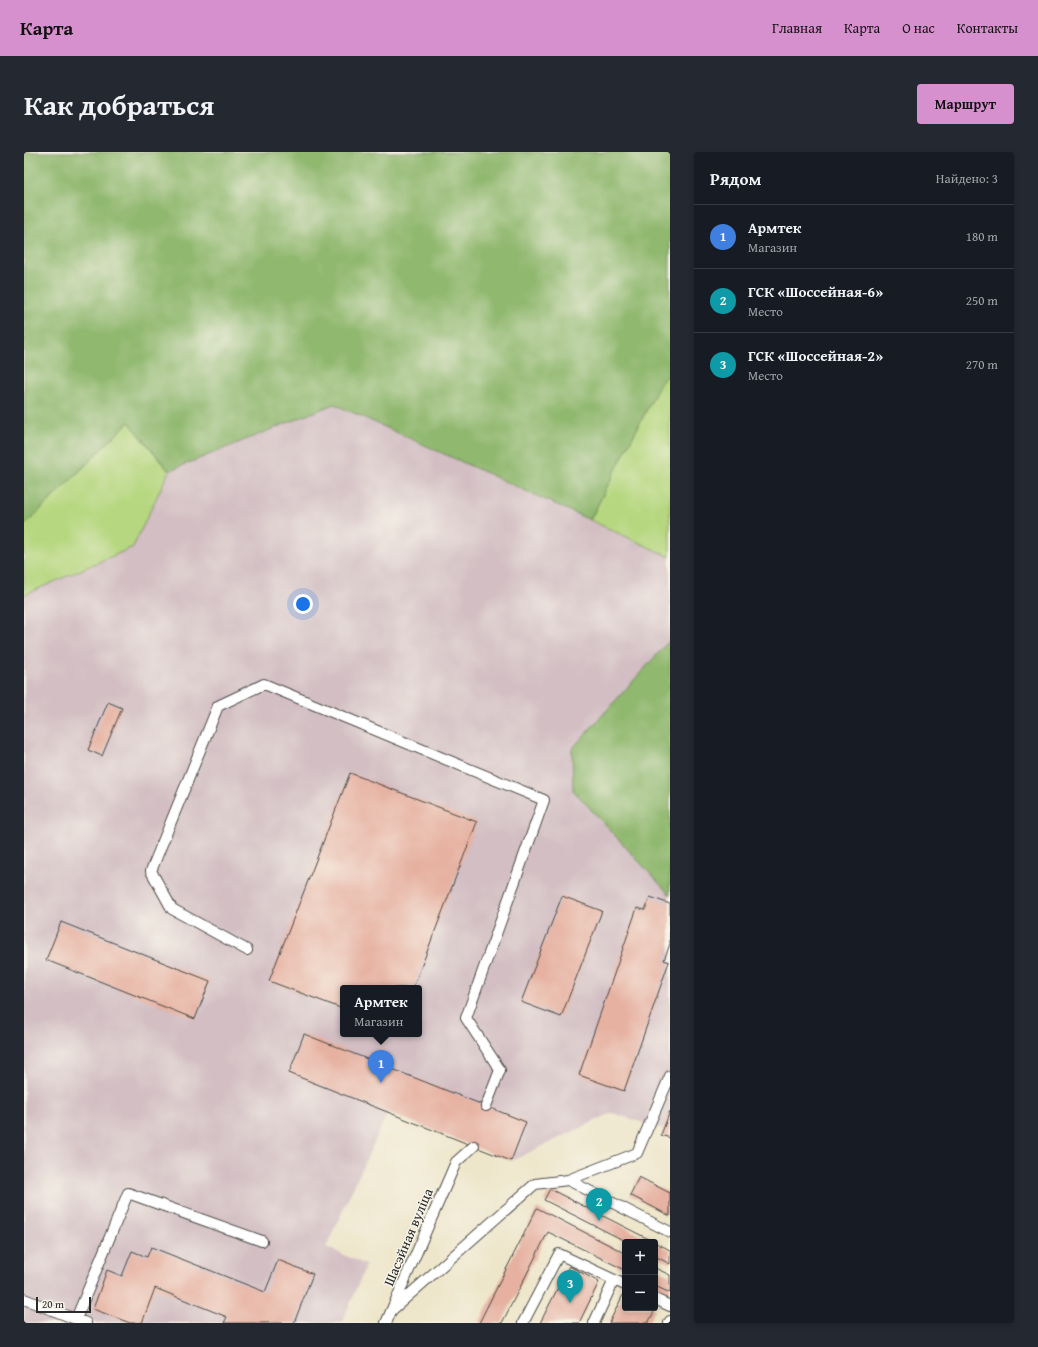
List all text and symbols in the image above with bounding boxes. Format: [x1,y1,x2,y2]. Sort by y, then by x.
text: Карта [20,14,73,42]
text: Главная [772,18,822,38]
text: Карта [844,18,880,38]
text: О нас [902,18,935,38]
text: Контакты [957,18,1018,38]
text: Как добраться [24,84,214,125]
button: Маршрут [917,84,1014,124]
text: Рядом [710,166,761,191]
text: Найдено: 3 [936,169,998,188]
text: Армтек [748,217,801,238]
text: 1 [720,227,726,246]
text: 180 m [966,227,998,246]
text: Магазин [748,238,797,257]
text: ГСК «Шоссейная-6» [748,281,883,302]
text: 2 [720,291,726,310]
text: 250 m [966,291,998,310]
text: Место [748,302,783,321]
text: ГСК «Шоссейная-2» [748,345,883,366]
text: 3 [720,355,726,374]
text: 270 m [966,355,998,374]
text: Место [748,366,783,385]
your location [293,594,313,614]
popup [340,985,422,1037]
text: Армтек [354,991,408,1012]
text: Магазин [354,1012,403,1031]
pin: 1 [368,1050,394,1083]
street label: Шасэйная вуліца [378,1185,438,1289]
pin: 2 [586,1188,612,1221]
map controls [622,1239,658,1311]
button: + [622,1239,658,1275]
pin: 3 [557,1270,583,1303]
button: − [622,1275,658,1311]
scale bar [36,1295,91,1314]
text: 20 m [42,1296,64,1312]

